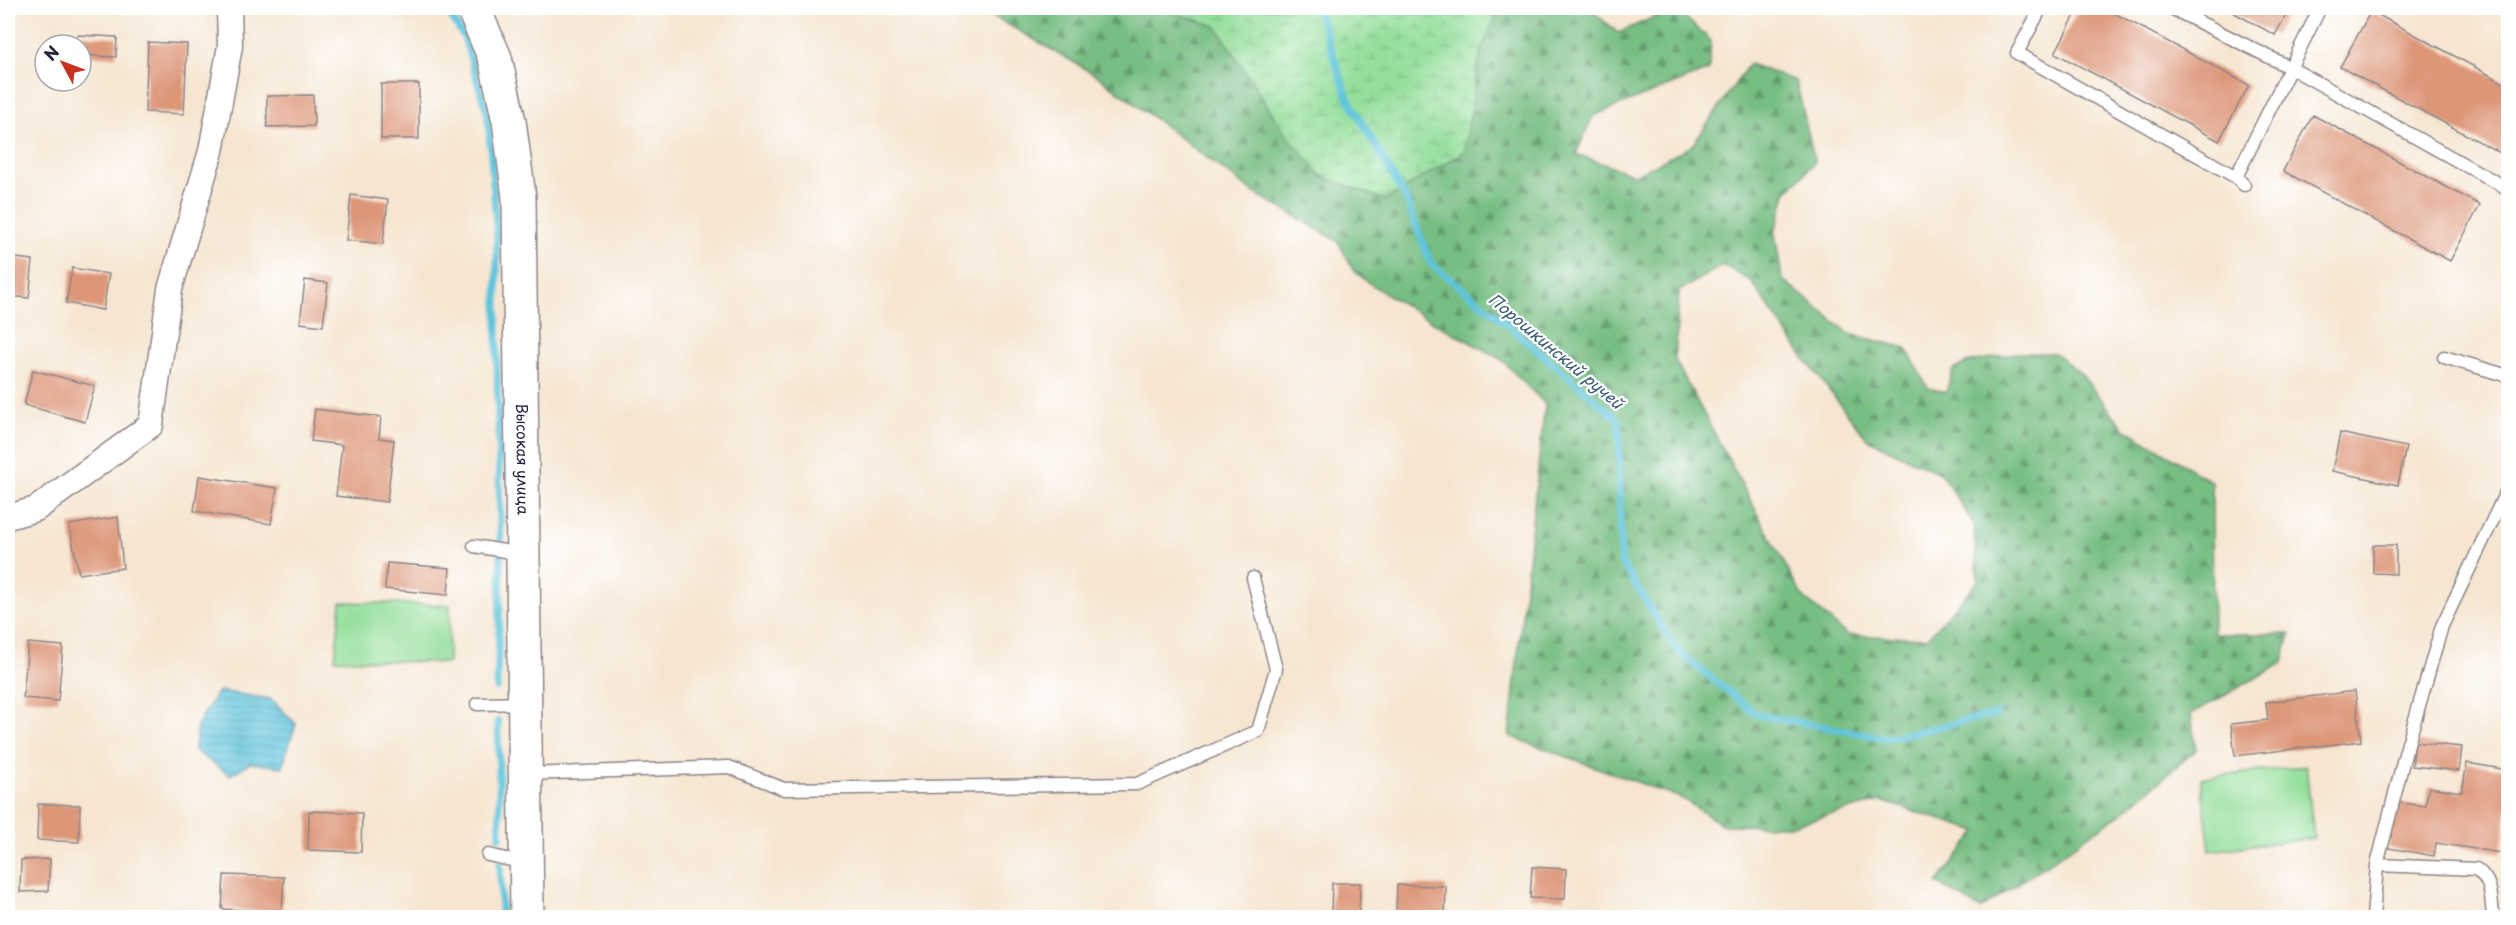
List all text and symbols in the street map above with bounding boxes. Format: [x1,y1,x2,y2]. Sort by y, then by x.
north arrow [33,33,93,93]
text: N [38,40,64,65]
water label: Порошкинский ручей [1484,287,1630,415]
street label: Высокая улица [511,403,536,516]

